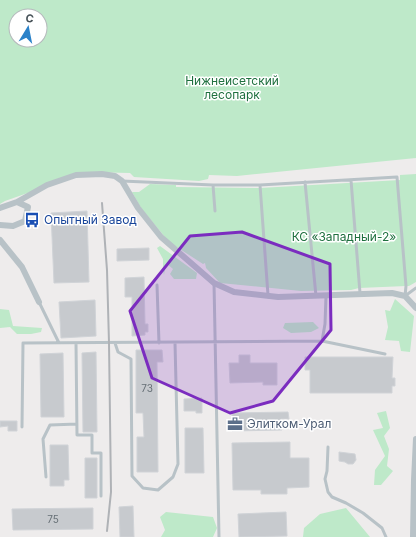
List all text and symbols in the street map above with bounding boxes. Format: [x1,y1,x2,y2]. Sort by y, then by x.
north arrow [8,8,48,48]
text: С [25,11,35,26]
park label: Нижнеисетский лесопарк [185,73,279,102]
bus stop icon: Опытный Завод [23,211,41,229]
place label: Опытный Завод [44,212,137,227]
park label: КС «Западный-2» [292,229,396,244]
house number: 73 [141,382,153,394]
office icon: Элитком-Урал [226,415,244,433]
place label: Элитком-Урал [247,416,331,431]
house number: 75 [47,513,59,525]

